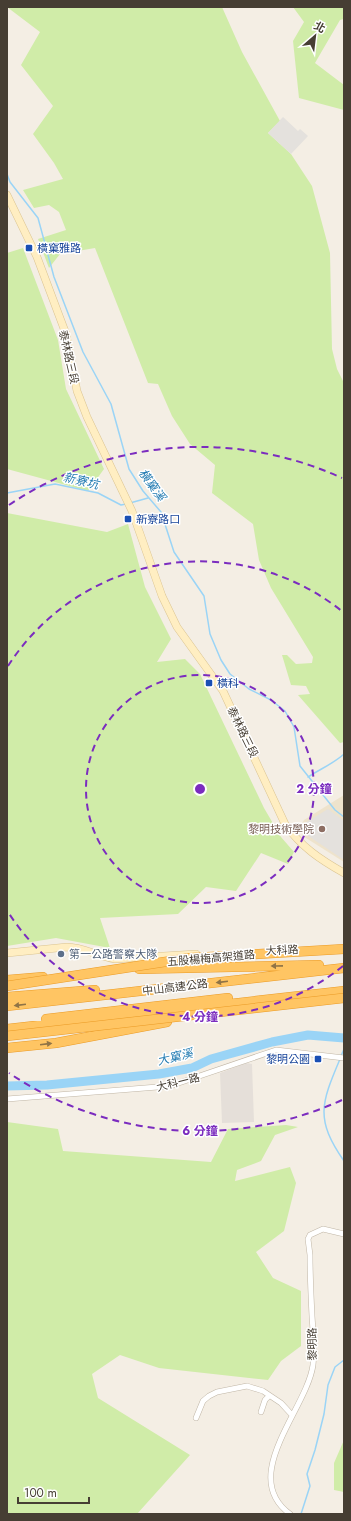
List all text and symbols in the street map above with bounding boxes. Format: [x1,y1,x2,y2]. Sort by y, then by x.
north arrow [295,16,335,56]
text: 北 [311,18,328,37]
place label: 橫窠雅路 [37,240,81,256]
marker: 橫窠雅路 [24,243,34,253]
street label: 泰林路三段 [55,328,83,386]
water label: 橫窠溪 [134,465,171,506]
water label: 新寮坑 [61,468,103,494]
place label: 新寮路口 [136,511,180,527]
marker: 新寮路口 [123,514,133,524]
place label: 橫科 [217,675,239,691]
marker: 橫科 [204,678,214,688]
street label: 泰林路三段 [224,704,262,760]
text: 2 分鐘 [296,780,332,798]
centre of rings [193,782,207,796]
place label: 黎明技術學院 [248,821,314,837]
marker: 黎明技術學院 [317,824,327,834]
street label: 大科路 [265,941,299,959]
place label: 第一公路警察大隊 [69,946,157,962]
street label: 五股楊梅高架道路 [166,946,256,970]
marker: 第一公路警察大隊 [56,949,66,959]
one-way arrow [270,963,283,969]
street label: 中山高速公路 [141,975,209,999]
one-way arrow [216,979,228,985]
one-way arrow [14,1002,26,1008]
text: 4 分鐘 [182,1008,218,1026]
one-way arrow [40,1041,52,1047]
water label: 大窠溪 [155,1044,197,1070]
place label: 黎明公園 [266,1051,310,1067]
marker: 黎明公園 [313,1054,323,1064]
street label: 大科一路 [155,1069,201,1095]
text: 6 分鐘 [182,1122,218,1140]
street label: 黎明路 [304,1327,320,1361]
scale bar [18,1479,89,1505]
text: 100 m [24,1484,57,1502]

